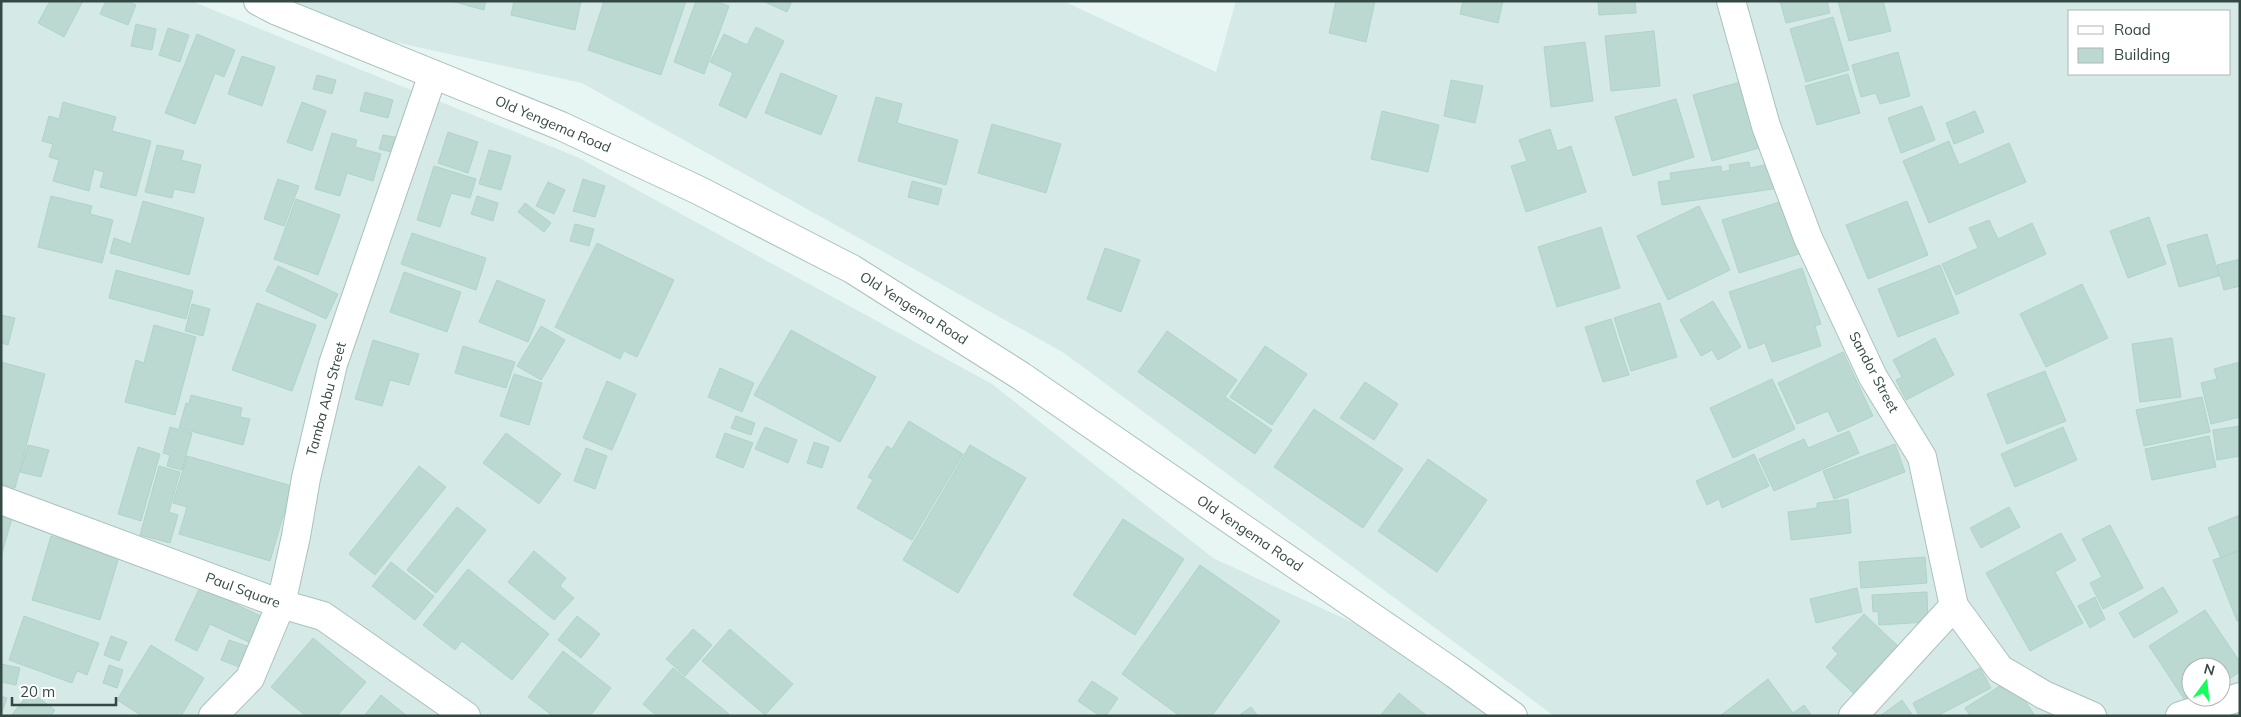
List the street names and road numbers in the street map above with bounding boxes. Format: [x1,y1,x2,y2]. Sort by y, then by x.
street label: Old Yengema Road [492,91,614,157]
street label: Old Yengema Road [857,267,971,349]
street label: Sandor Street [1845,328,1903,416]
street label: Tamba Abu Street [302,340,350,458]
street label: Old Yengema Road [1194,491,1306,575]
street label: Paul Square [203,568,283,612]

